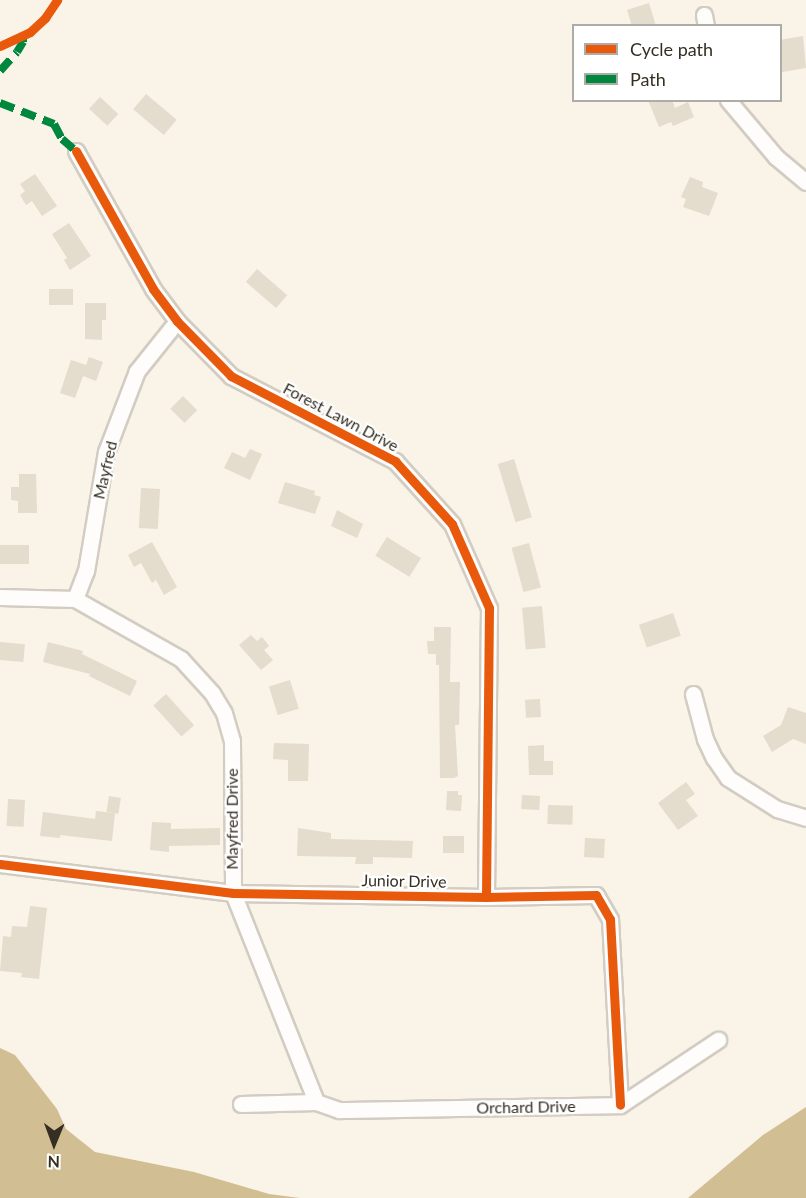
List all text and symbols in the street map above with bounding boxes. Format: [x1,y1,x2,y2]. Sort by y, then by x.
legend [572,24,782,102]
text: Cycle path [630,38,713,60]
text: Path [630,68,666,90]
street label: Forest Lawn Drive [280,378,402,456]
street label: Mayfred [89,439,121,501]
street label: Mayfred Drive [222,768,242,870]
street label: Junior Drive [361,871,447,891]
street label: Orchard Drive [476,1097,576,1117]
north arrow [24,1114,84,1174]
text: N [47,1153,60,1172]

